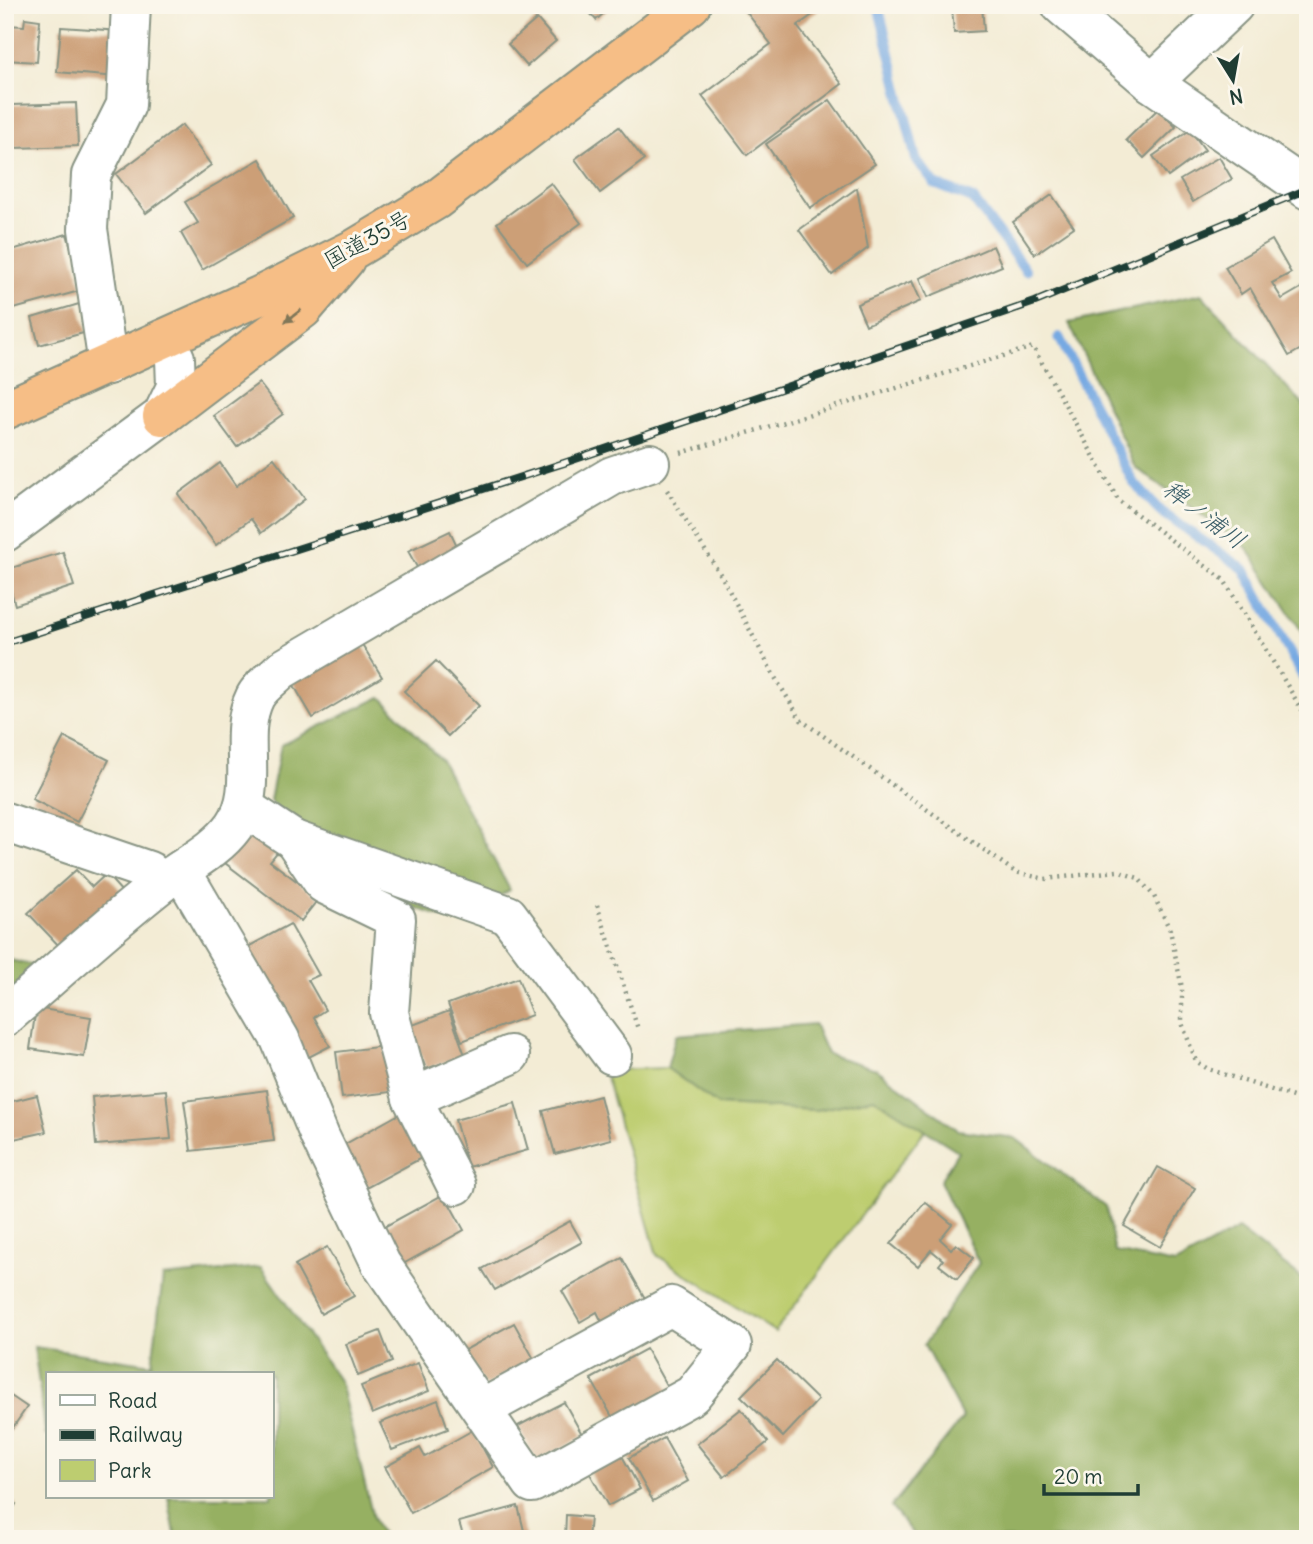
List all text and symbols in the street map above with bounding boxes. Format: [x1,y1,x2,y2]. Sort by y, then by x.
north arrow [1198,46,1268,116]
text: N [1228,84,1245,110]
street label: 国道35号 [318,203,416,275]
one-way arrow [284,309,302,323]
water label: 稗ノ浦川 [1158,473,1252,555]
legend [46,1372,273,1498]
text: Road [108,1387,157,1414]
text: Railway [108,1421,183,1448]
scale bar [1044,1453,1138,1497]
text: Park [108,1457,151,1484]
text: 20 m [1054,1463,1103,1490]

